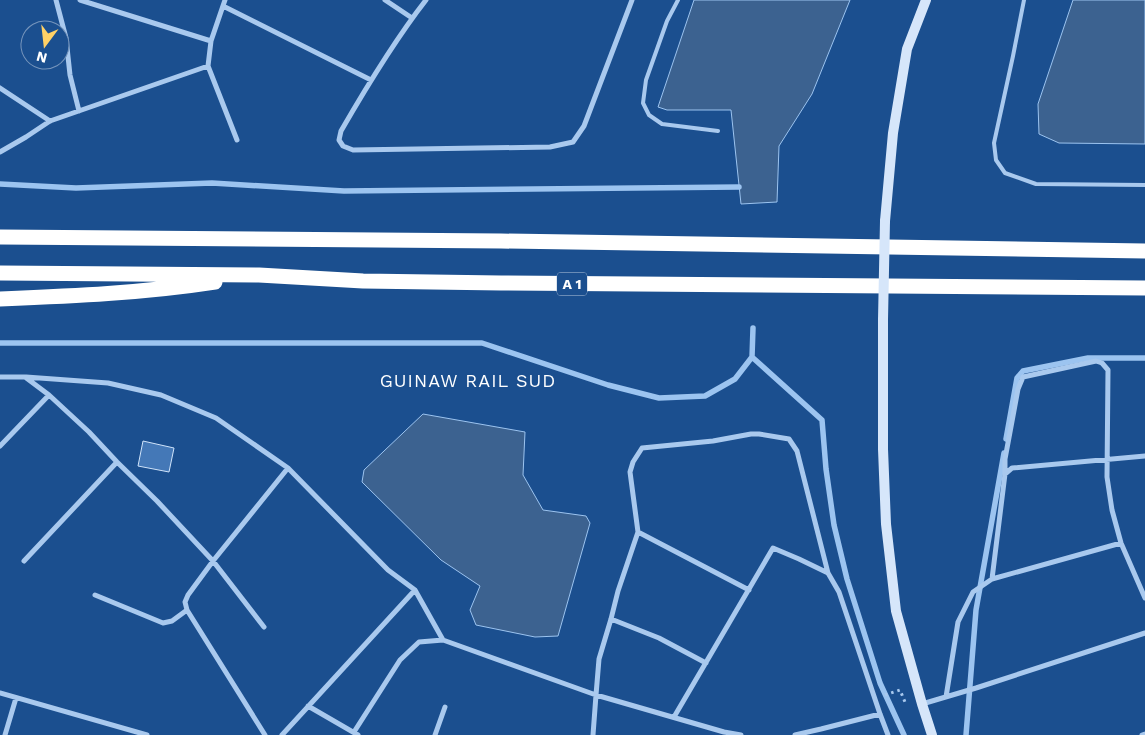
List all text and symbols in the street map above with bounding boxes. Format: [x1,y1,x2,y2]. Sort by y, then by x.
north arrow [20,20,70,70]
text: N [35,48,49,67]
road number: A 1 [557,272,587,296]
district label: GUINAW RAIL SUD [380,370,556,391]

